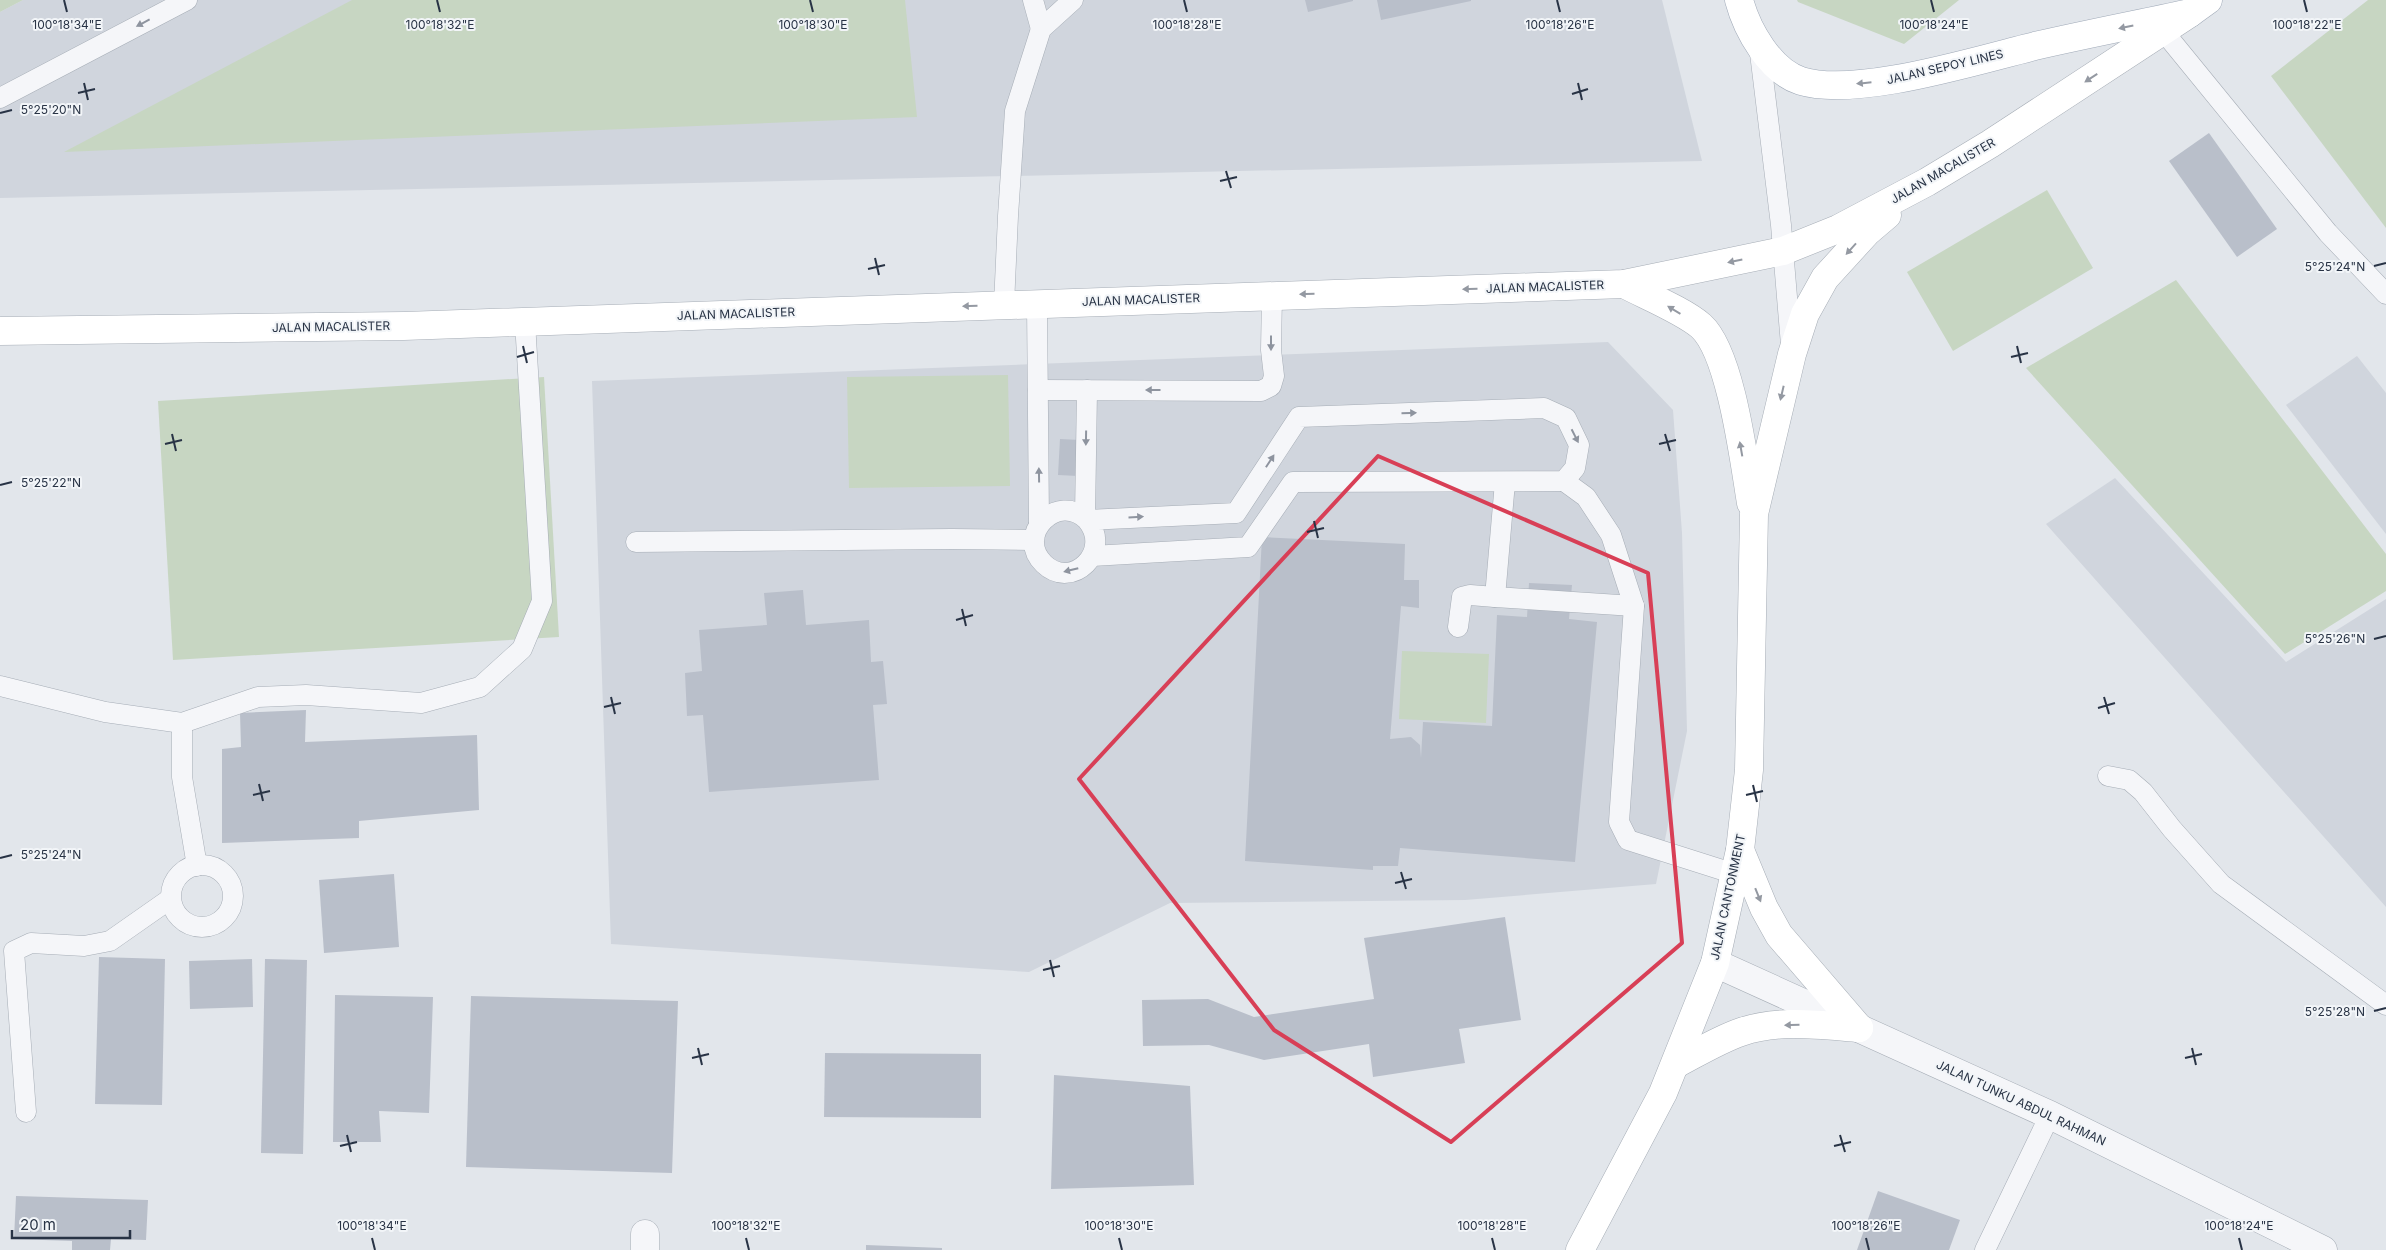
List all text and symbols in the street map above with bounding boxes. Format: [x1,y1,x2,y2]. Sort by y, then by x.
text: 100°18'34"E [32,17,102,32]
text: 100°18'32"E [406,17,474,32]
text: 100°18'30"E [778,17,848,32]
text: 100°18'28"E [1153,17,1221,32]
text: 100°18'26"E [1526,17,1594,32]
text: 100°18'24"E [1899,17,1969,32]
text: 100°18'22"E [2273,17,2341,32]
one-way arrow [136,19,151,27]
one-way arrow [2118,23,2133,31]
street label: JALAN SEPOY LINES [1885,46,2005,87]
one-way arrow [2084,73,2098,83]
one-way arrow [1856,79,1872,87]
text: 5°25'20"N [21,102,81,117]
street label: JALAN MACALISTER [1888,134,1998,207]
one-way arrow [1845,243,1857,255]
one-way arrow [1727,257,1742,265]
text: 5°25'24"N [2305,259,2365,274]
street label: JALAN MACALISTER [1486,277,1605,296]
one-way arrow [1462,286,1478,294]
street label: JALAN MACALISTER [1082,290,1201,309]
one-way arrow [1299,290,1315,298]
one-way arrow [962,302,978,310]
street label: JALAN MACALISTER [677,304,796,323]
one-way arrow [1668,306,1681,315]
street label: JALAN MACALISTER [272,318,391,335]
one-way arrow [1267,336,1275,352]
one-way arrow [1145,386,1161,394]
one-way arrow [1778,386,1786,401]
one-way arrow [1401,408,1417,416]
one-way arrow [1571,429,1579,443]
one-way arrow [1082,431,1090,447]
one-way arrow [1737,441,1745,457]
one-way arrow [1265,454,1275,467]
one-way arrow [1035,467,1043,483]
text: 5°25'22"N [21,475,81,490]
one-way arrow [1128,513,1144,521]
one-way arrow [1064,566,1079,574]
text: 5°25'26"N [2305,631,2365,646]
street label: JALAN CANTONMENT [1707,832,1748,961]
text: 5°25'24"N [21,847,81,862]
one-way arrow [1755,888,1763,902]
text: 5°25'28"N [2305,1004,2365,1019]
one-way arrow [1784,1021,1800,1029]
street label: JALAN TUNKU ABDUL RAHMAN [1934,1057,2108,1149]
scale bar [12,1208,130,1240]
text: 20 m [20,1215,56,1234]
text: 100°18'34"E [337,1218,407,1233]
text: 100°18'32"E [712,1218,780,1233]
text: 100°18'30"E [1084,1218,1154,1233]
text: 100°18'28"E [1458,1218,1526,1233]
text: 100°18'26"E [1832,1218,1900,1233]
text: 100°18'24"E [2204,1218,2274,1233]

